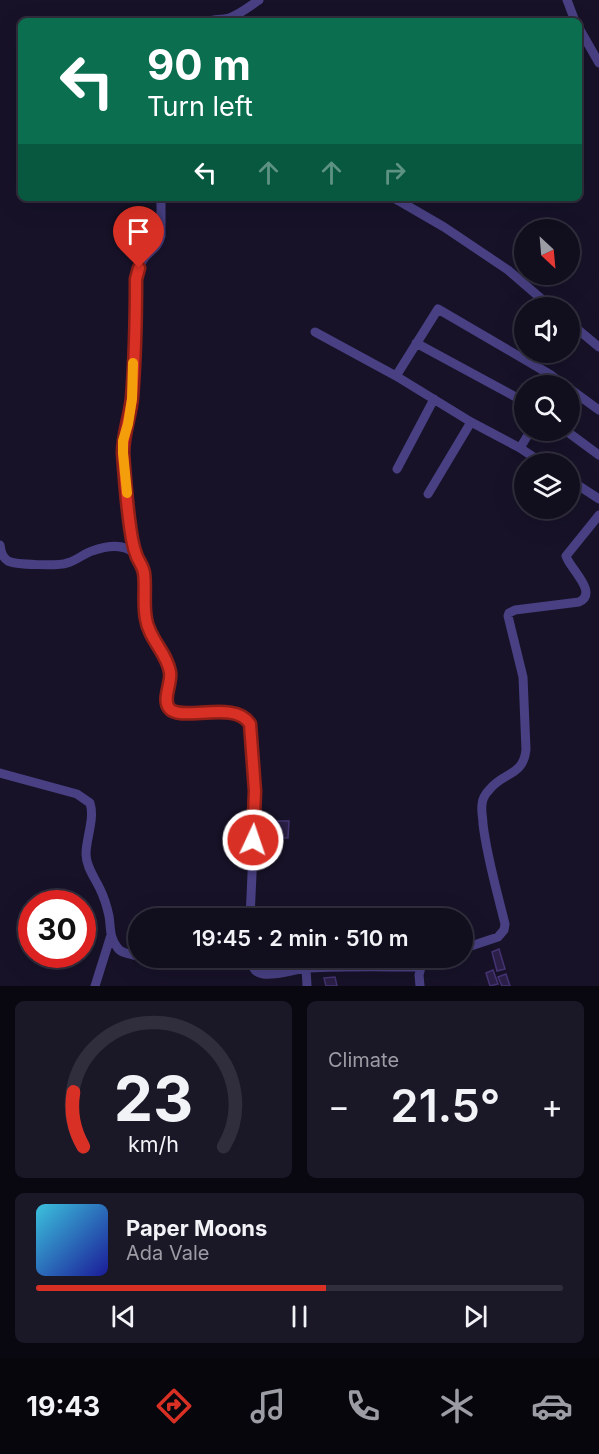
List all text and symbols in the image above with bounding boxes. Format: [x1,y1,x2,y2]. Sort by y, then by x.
text: 90 m [147,39,251,90]
icon: left [48,42,126,120]
text: Turn left [147,90,253,123]
icon: left [189,156,222,189]
icon: ahead [252,156,285,189]
icon: ahead [315,156,348,189]
icon: right [378,156,411,189]
pin [113,206,164,268]
icon: arrive [122,215,155,248]
north arrow [514,219,580,285]
map controls [514,219,580,519]
button: sound [514,297,580,363]
button: search [514,375,580,441]
button: layers [514,453,580,519]
position arrow [221,808,285,872]
speed limit sign: 30 [18,890,96,968]
text: 19:45 · 2 min · 510 m [192,925,409,951]
text: Climate [328,1048,399,1072]
text: 23 [114,1061,193,1136]
text: 21.5° [391,1078,500,1133]
text: − [328,1086,350,1126]
text: + [541,1086,563,1126]
text: km/h [128,1131,179,1157]
text: Paper Moons [126,1215,267,1241]
text: Ada Vale [126,1241,209,1265]
icon: previous [107,1300,140,1333]
icon: pause [283,1300,316,1333]
icon: next [459,1300,492,1333]
icon: directions [153,1385,195,1427]
icon: music [247,1385,289,1427]
icon: phone [342,1385,384,1427]
icon: climate [436,1385,478,1427]
icon: car [531,1385,573,1427]
text: 19:43 [26,1390,100,1423]

